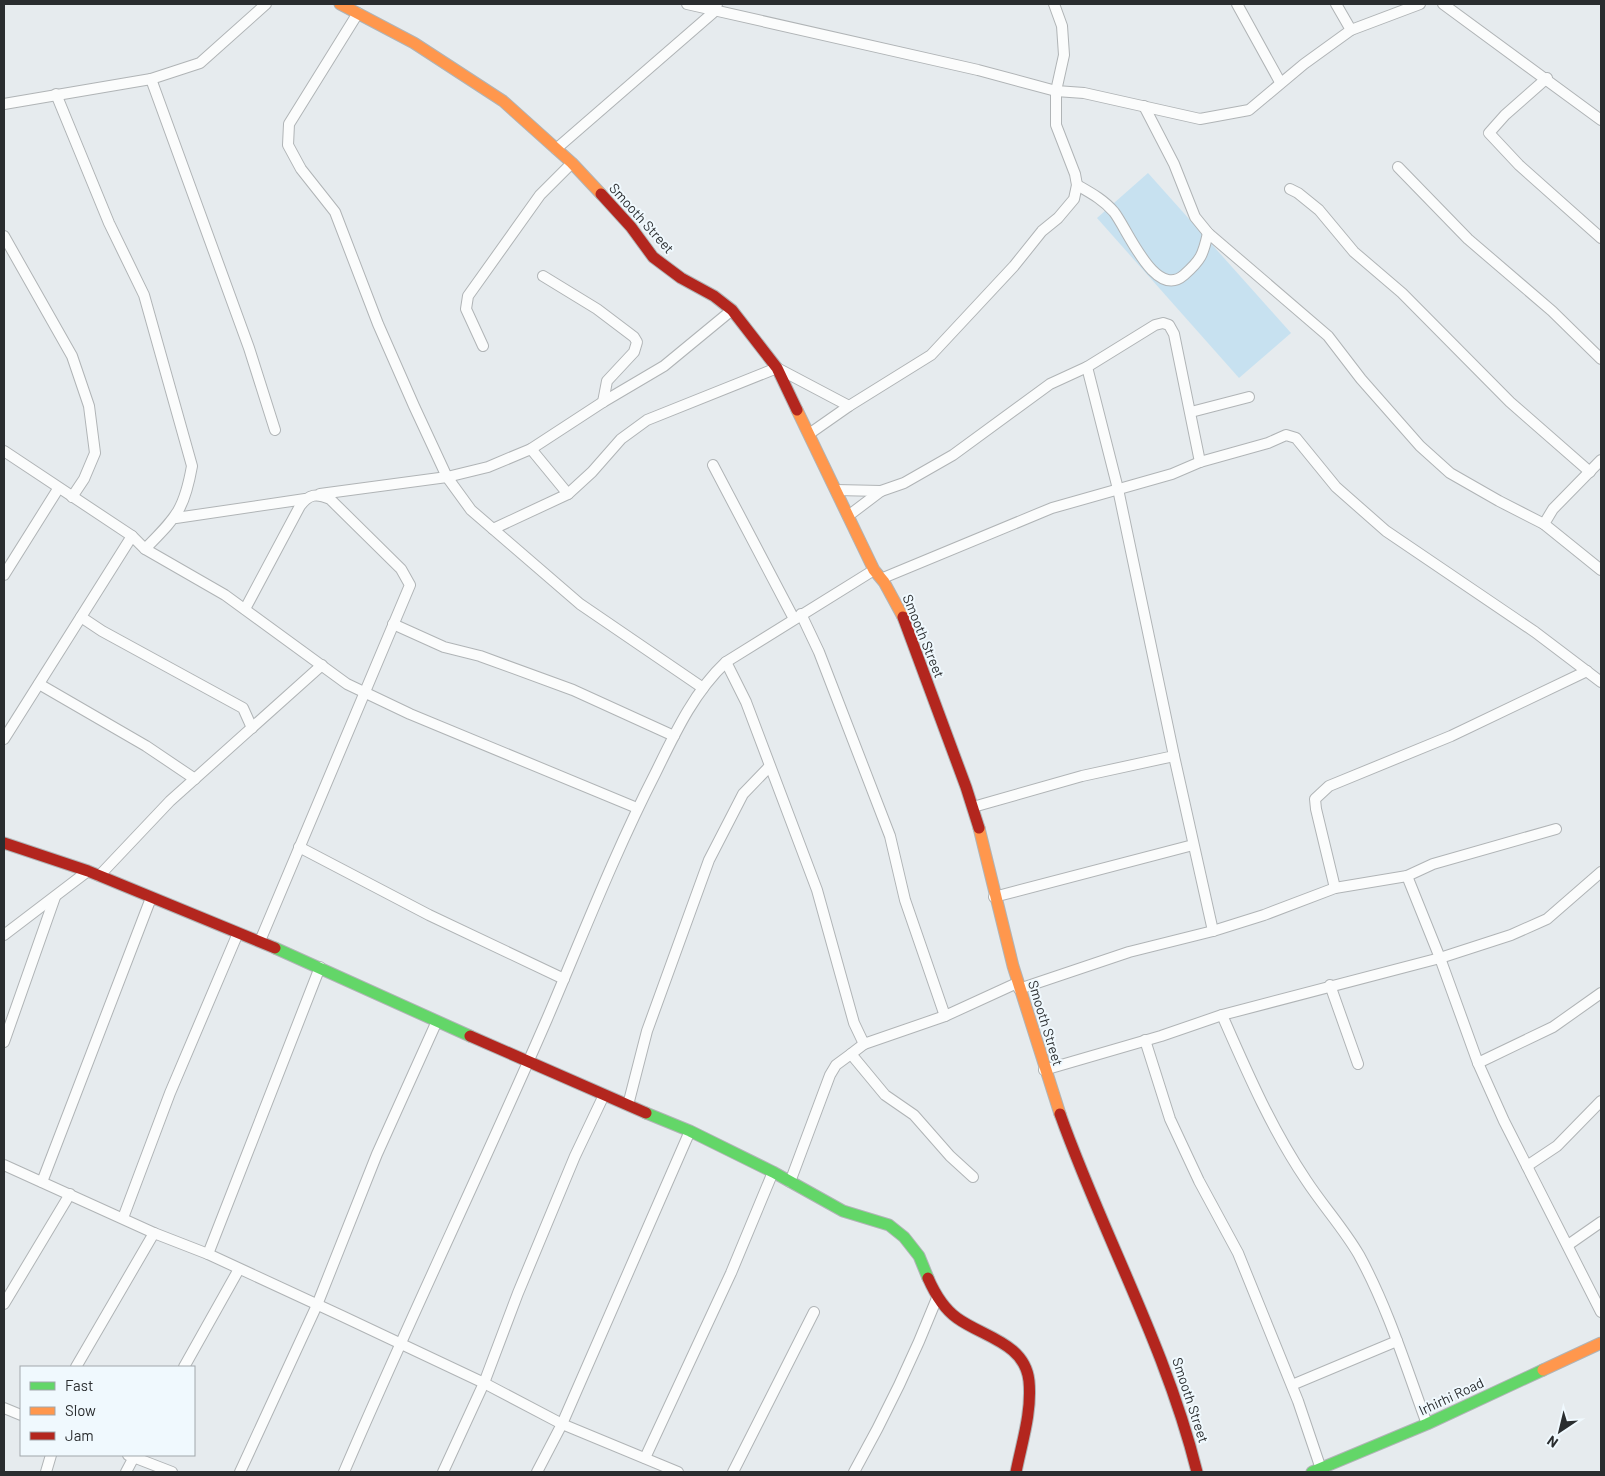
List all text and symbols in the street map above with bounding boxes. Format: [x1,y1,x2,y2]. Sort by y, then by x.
street label: Smooth Street [606,179,678,257]
street label: Smooth Street [900,592,948,680]
street label: Smooth Street [1025,978,1067,1068]
street label: Smooth Street [1169,1355,1213,1445]
legend [20,1366,195,1456]
street label: Irhirhi Road [1416,1374,1486,1418]
text: Fast [65,1376,93,1394]
text: Slow [65,1401,96,1419]
north arrow [1535,1406,1585,1456]
text: Jam [65,1426,94,1444]
text: N [1544,1432,1561,1452]

